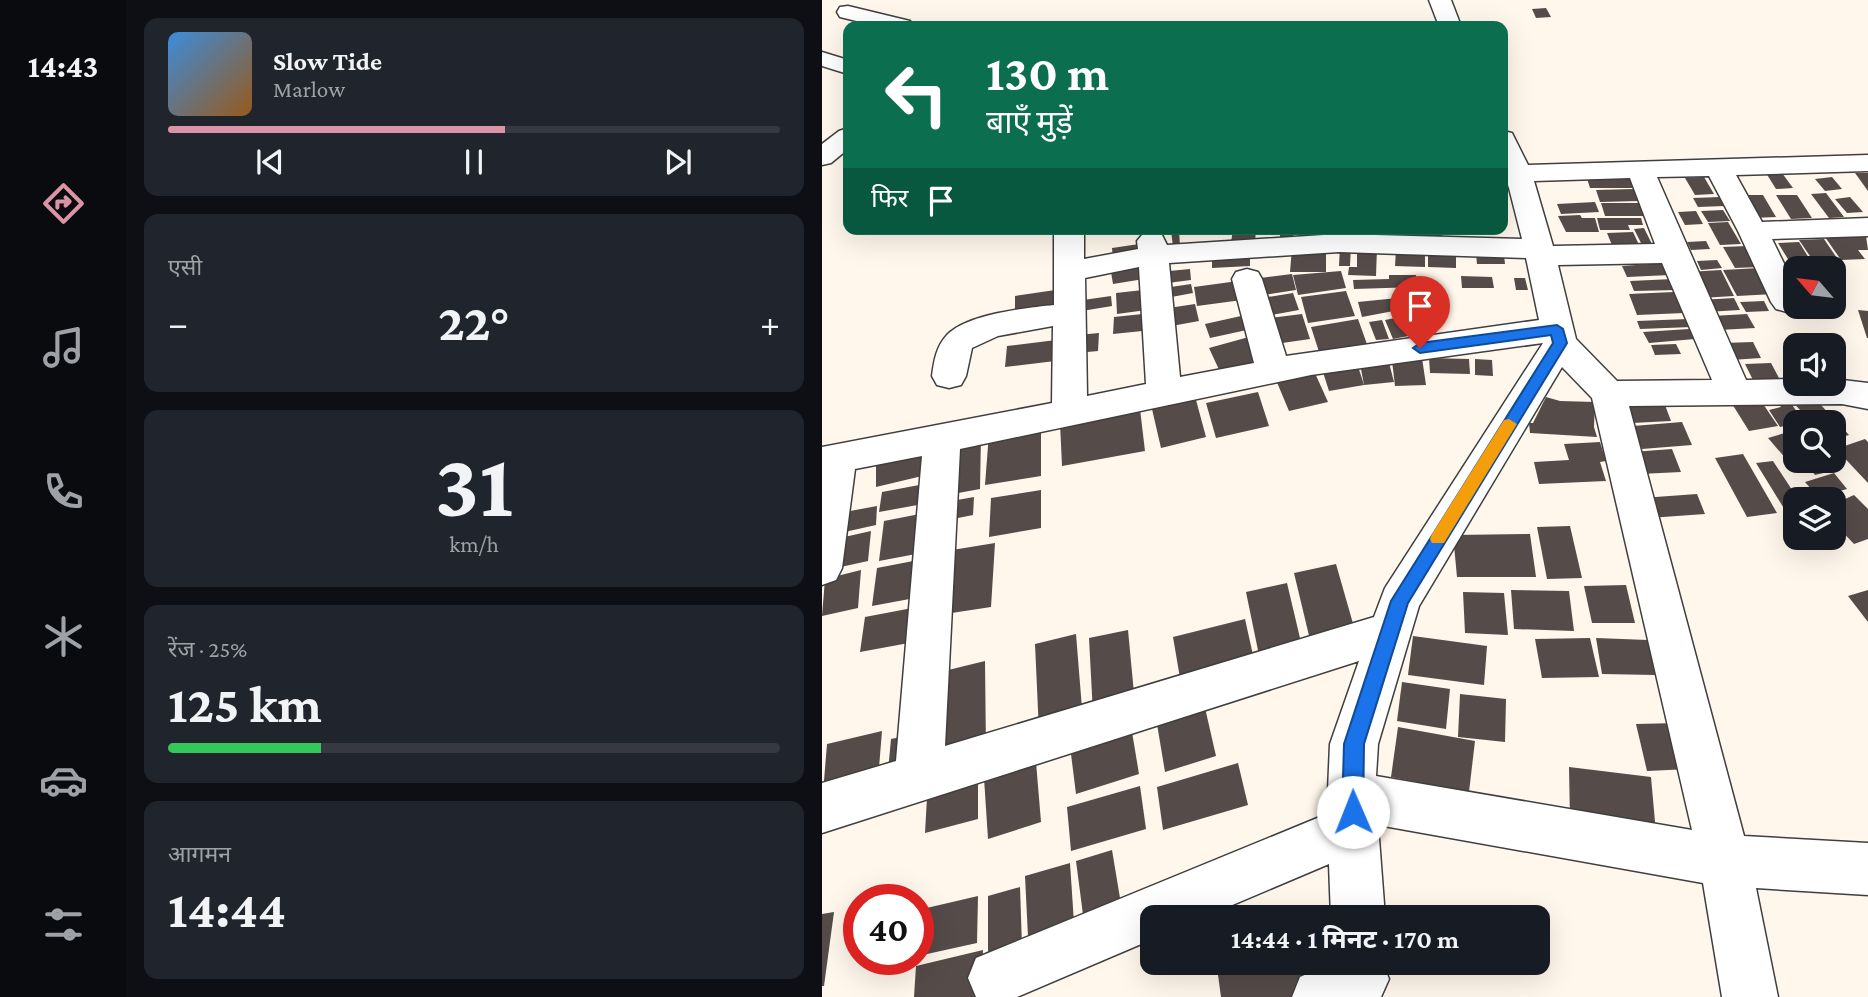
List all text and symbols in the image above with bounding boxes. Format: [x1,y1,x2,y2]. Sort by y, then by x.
text: 130 m [986,46,1109,101]
text: Slow Tide [273,47,382,76]
text: 14:43 [28,48,98,84]
icon: left [871,49,962,140]
text: Marlow [273,76,345,102]
text: बाएँ मुड़ें [986,104,1073,140]
icon: previous [251,143,289,181]
icon: pause [455,143,493,181]
icon: next [659,143,697,181]
icon: directions [39,179,88,228]
icon: arrive [922,182,960,220]
text: फिर [871,184,908,213]
text: एसी [168,254,202,280]
north arrow [1783,256,1846,318]
map controls [1783,256,1846,550]
pin [1390,276,1450,348]
icon: arrive [1401,287,1439,325]
text: 22° [438,293,510,351]
text: − [168,302,188,344]
text: + [760,302,780,344]
icon: music [39,323,88,372]
button: sound [1783,333,1846,396]
button: search [1783,410,1846,473]
text: 31 [435,434,513,536]
icon: phone [39,467,88,516]
button: layers [1783,487,1846,550]
text: km/h [449,531,499,557]
icon: climate [39,612,88,661]
text: रेंज · 25% [168,636,247,662]
text: 125 km [168,675,322,733]
icon: car [39,756,88,805]
position arrow [1316,775,1390,849]
text: आगमन [168,841,231,867]
text: 14:44 [168,880,286,938]
speed limit sign: 40 [843,884,934,975]
icon: filters [39,900,88,949]
text: 14:44 · 1 मिनट · 170 m [1231,925,1459,954]

